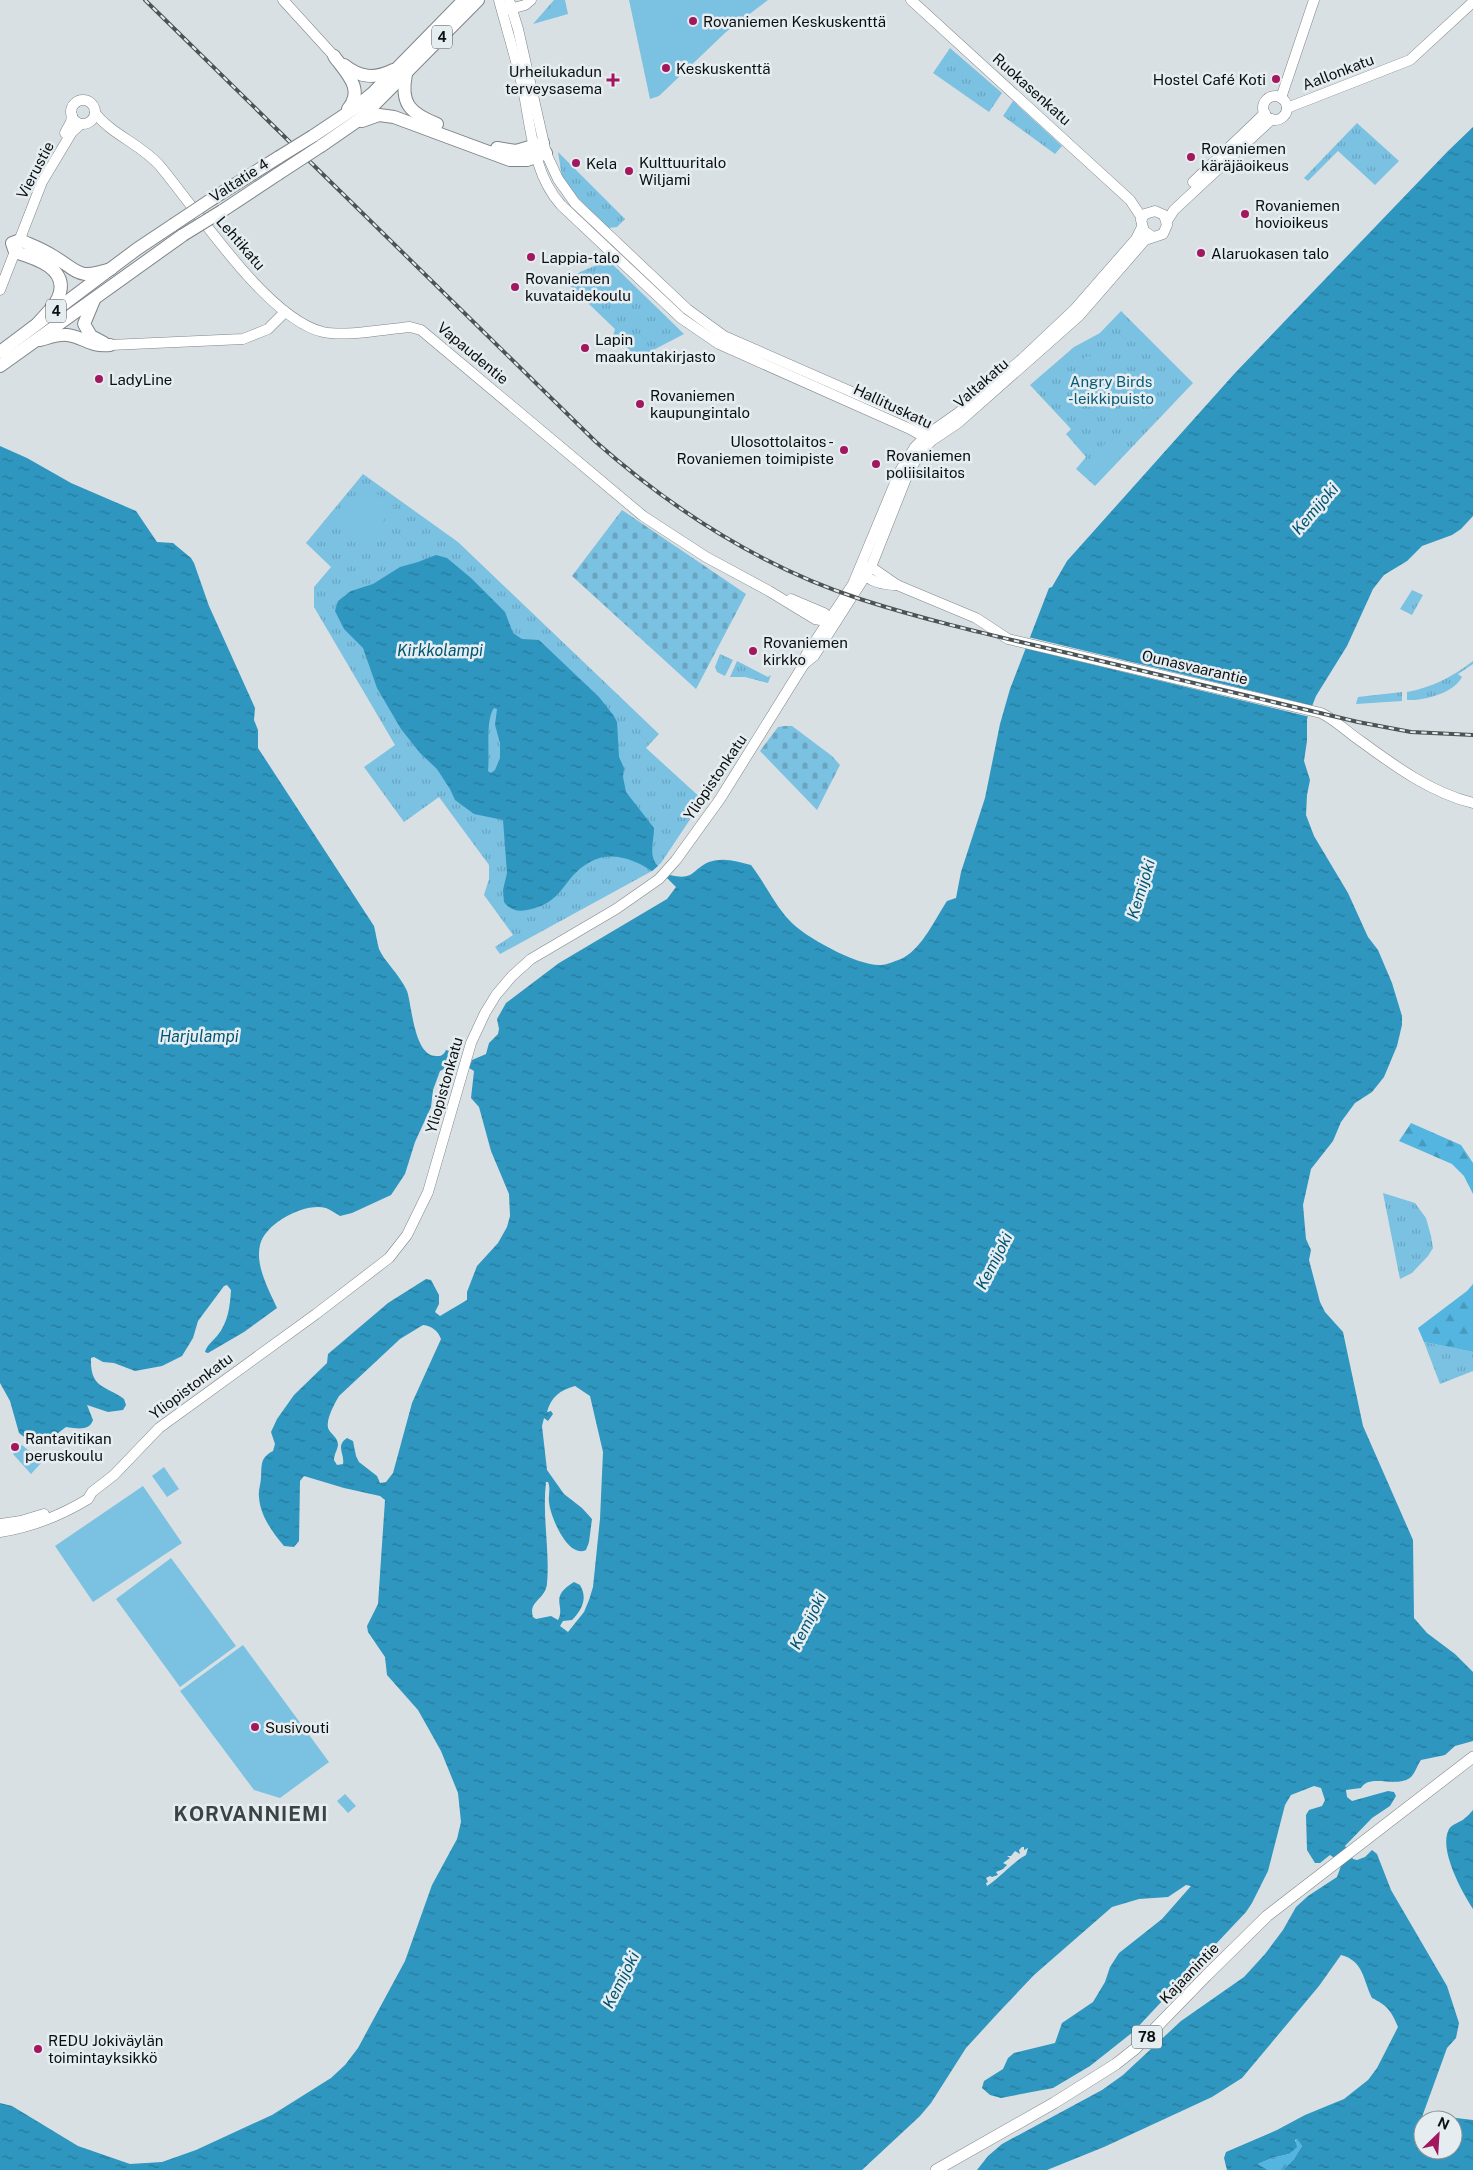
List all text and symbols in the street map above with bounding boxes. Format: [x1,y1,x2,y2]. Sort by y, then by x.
place label: Rovaniemen Keskuskenttä [703,13,886,30]
marker: Rovaniemen Keskuskenttä [687,15,699,27]
road number: 4 [432,26,452,48]
street label: Ruokasenkatu [990,50,1074,128]
street label: Aallonkatu [1300,51,1376,93]
place label: Keskuskenttä [676,60,770,77]
marker: Keskuskenttä [660,62,672,74]
place label: Urheilukadun terveysasema [505,63,602,97]
place label: Hostel Café Koti [1153,71,1266,88]
marker: Urheilukadun terveysasema [606,73,620,87]
marker: Hostel Café Koti [1270,73,1282,85]
street label: Vierustie [13,138,57,202]
place label: Rovaniemen käräjäoikeus [1201,140,1289,174]
marker: Rovaniemen käräjäoikeus [1185,151,1197,163]
place label: Kulttuuritalo Wiljami [639,154,726,188]
street label: Valtatie 4 [206,155,272,205]
place label: Kela [586,155,617,172]
marker: Kela [570,157,582,169]
marker: Kulttuuritalo Wiljami [623,165,635,177]
place label: Rovaniemen hovioikeus [1255,197,1340,231]
marker: Rovaniemen hovioikeus [1239,208,1251,220]
street label: Lehtikatu [213,213,269,273]
place label: Alaruokasen talo [1211,245,1329,262]
marker: Alaruokasen talo [1195,247,1207,259]
place label: Lappia-talo [541,249,620,266]
marker: Lappia-talo [525,251,537,263]
place label: Rovaniemen kuvataidekoulu [525,270,631,304]
marker: Rovaniemen kuvataidekoulu [509,281,521,293]
road number: 4 [46,300,66,322]
street label: Vapaudentie [434,318,512,388]
place label: Lapin maakuntakirjasto [595,331,716,365]
marker: Lapin maakuntakirjasto [579,342,591,354]
street label: Valtakatu [950,355,1012,411]
place label: LadyLine [109,371,172,388]
marker: LadyLine [93,373,105,385]
park label: Angry Birds -leikkipuisto [1068,373,1154,407]
street label: Hallituskatu [851,380,935,432]
place label: Rovaniemen kaupungintalo [650,387,750,421]
marker: Rovaniemen kaupungintalo [634,398,646,410]
place label: Ulosottolaitos - Rovaniemen toimipiste [677,433,834,467]
marker: Ulosottolaitos - Rovaniemen toimipiste [838,444,850,456]
place label: Rovaniemen poliisilaitos [886,447,971,481]
marker: Rovaniemen poliisilaitos [870,458,882,470]
water label: Kemijoki [1288,480,1342,538]
place label: Rovaniemen kirkko [763,634,848,668]
water label: Kirkkolampi [397,641,483,660]
marker: Rovaniemen kirkko [747,645,759,657]
street label: Ounasvaarantie [1140,647,1250,687]
street label: Yliopistonkatu [680,731,750,823]
water label: Kemijoki [1123,857,1159,921]
water label: Harjulampi [159,1027,239,1046]
street label: Yliopistonkatu [422,1035,466,1135]
water label: Kemijoki [972,1229,1016,1293]
street label: Yliopistonkatu [146,1349,236,1423]
place label: Rantavitikan peruskoulu [25,1430,112,1464]
marker: Rantavitikan peruskoulu [9,1441,21,1453]
water label: Kemijoki [786,1589,830,1653]
place label: Susivouti [265,1719,329,1736]
marker: Susivouti [249,1721,261,1733]
district label: KORVANNIEMI [174,1802,328,1826]
street label: Kajaanintie [1156,1939,1222,2007]
water label: Kemijoki [599,1948,643,2012]
road number: 78 [1132,2025,1162,2048]
place label: REDU Jokiväylän toimintayksikkö [48,2032,163,2066]
marker: REDU Jokiväylän toimintayksikkö [32,2043,44,2055]
north arrow [1413,2110,1463,2160]
text: N [1435,2114,1452,2133]

